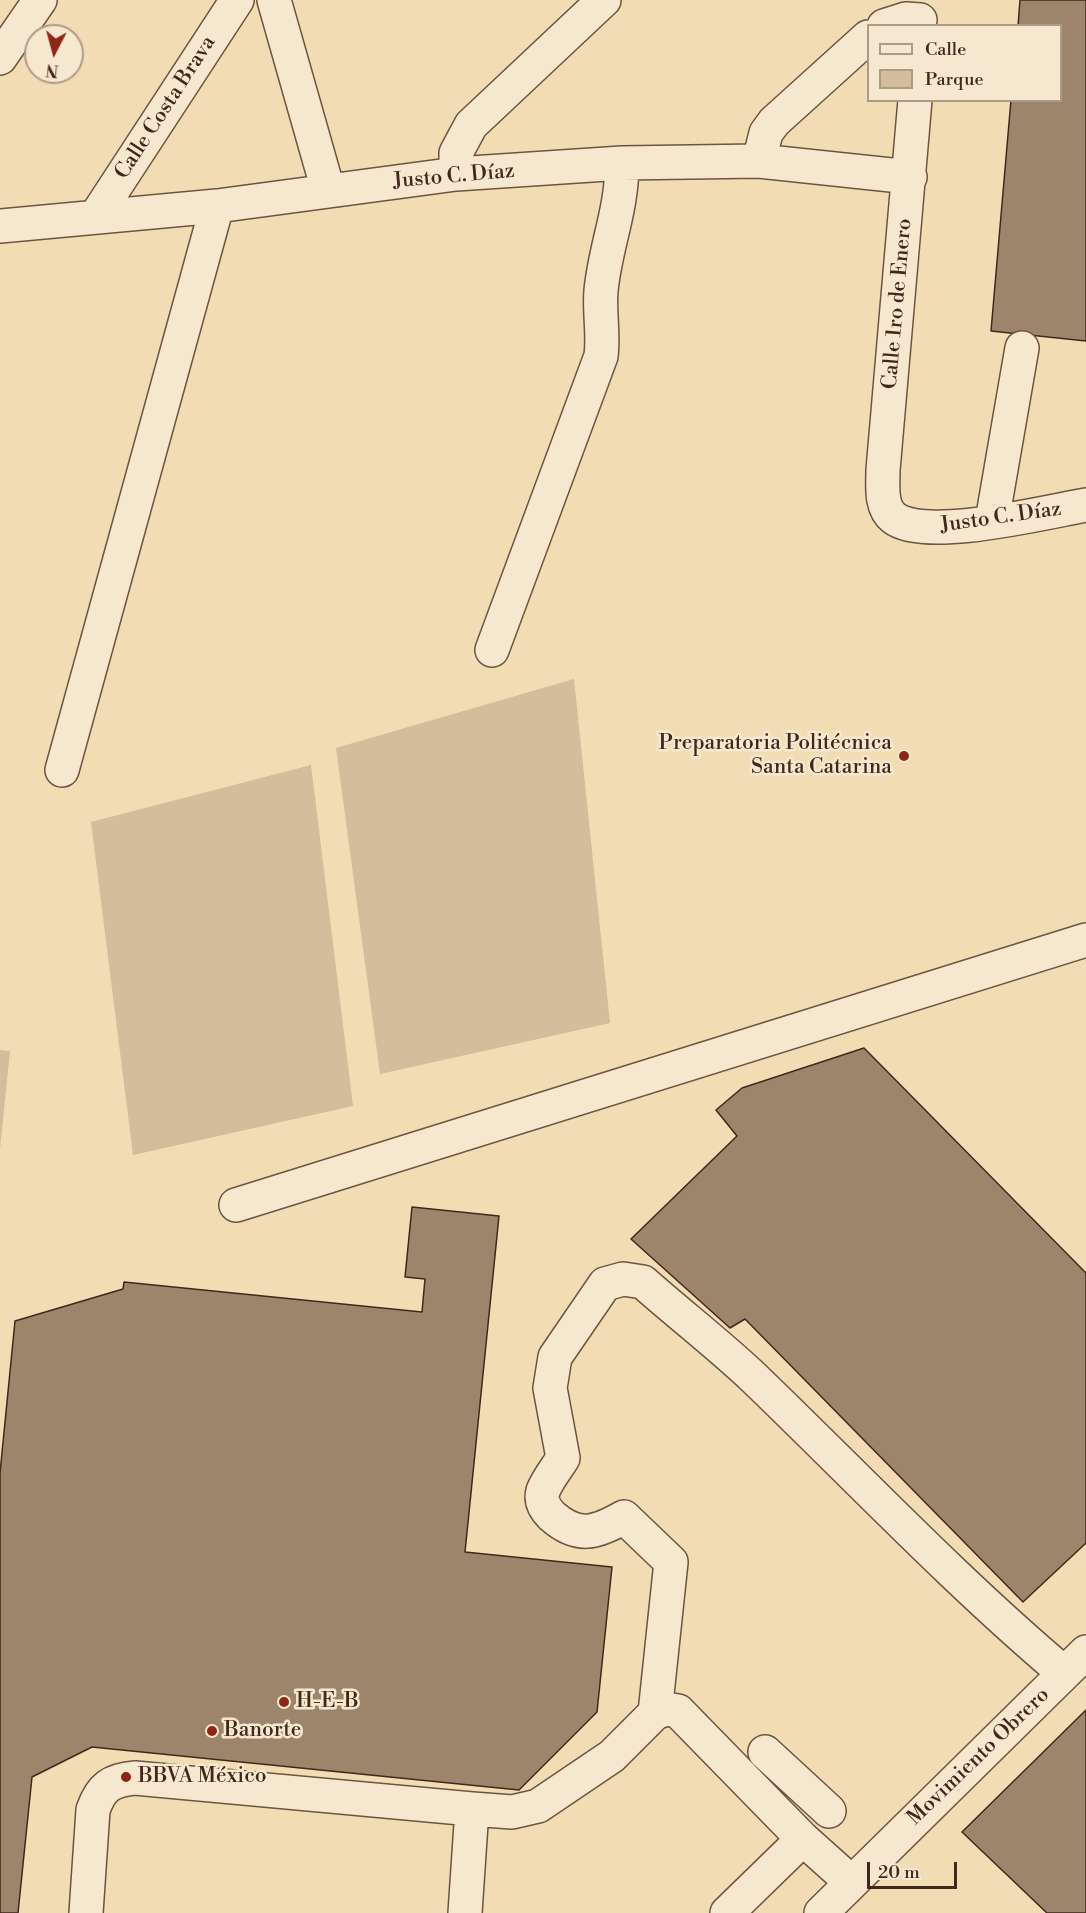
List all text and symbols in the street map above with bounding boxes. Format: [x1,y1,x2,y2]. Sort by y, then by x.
north arrow [24,24,84,84]
legend [867,24,1062,102]
street label: Calle Costa Brava [110,32,222,184]
text: Calle [925,38,966,61]
text: N [45,59,60,81]
text: Parque [925,68,984,91]
street label: Justo C. Díaz [392,159,516,195]
street label: Calle 1ro de Enero [878,217,918,391]
street label: Justo C. Díaz [939,497,1063,539]
place label: Preparatoria Politécnica Santa Catarina [659,731,892,781]
marker: Preparatoria Politécnica Santa Catarina [897,749,911,763]
street label: Movimiento Obrero [903,1683,1055,1831]
place label: H-E-B [296,1689,359,1715]
marker: H-E-B [277,1695,291,1709]
place label: Banorte [224,1718,301,1744]
marker: Banorte [205,1724,219,1738]
place label: BBVA México [138,1764,267,1790]
marker: BBVA México [119,1770,133,1784]
scale bar [870,1850,960,1888]
text: 20 m [878,1861,920,1884]

